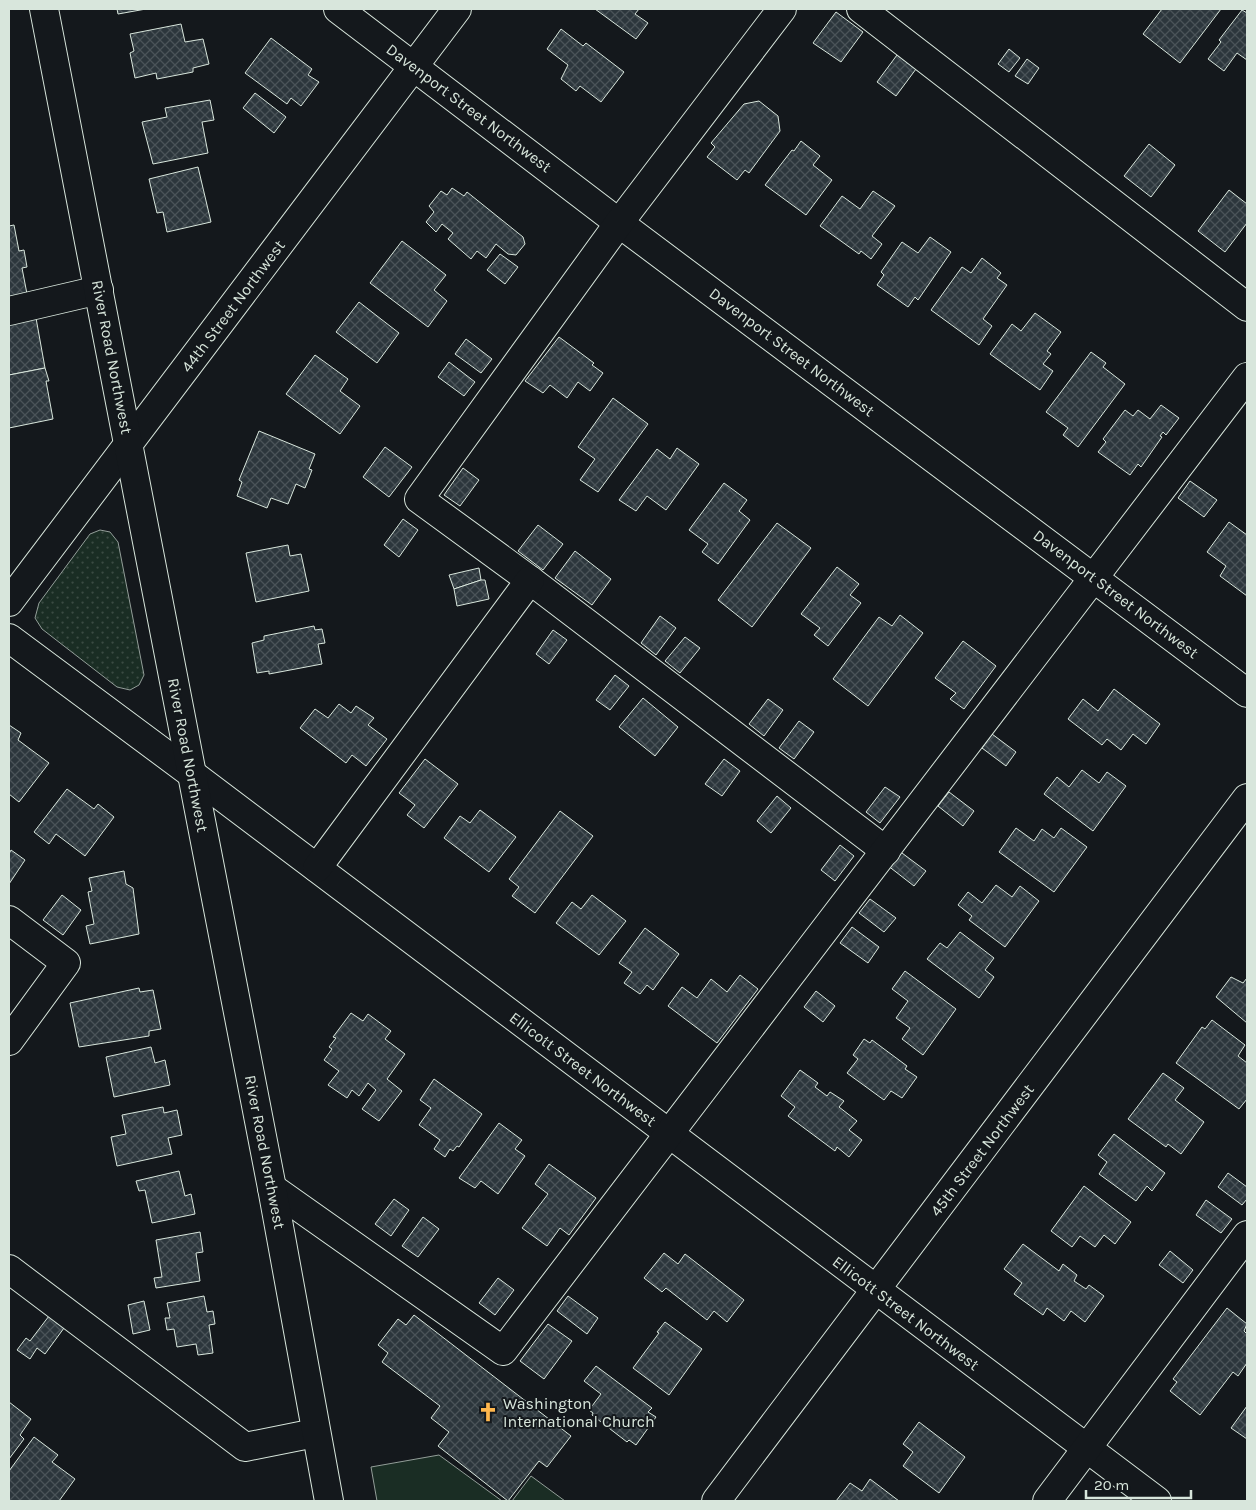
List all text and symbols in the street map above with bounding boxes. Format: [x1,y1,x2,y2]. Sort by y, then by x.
street label: Davenport Street Northwest [383,40,555,176]
street label: 44th Street Northwest [177,236,289,376]
street label: River Road Northwest [88,278,136,436]
street label: Davenport Street Northwest [706,284,878,420]
street label: Davenport Street Northwest [1030,526,1202,662]
street label: River Road Northwest [164,676,212,834]
street label: Ellicott Street Northwest [506,1008,660,1130]
street label: River Road Northwest [241,1073,289,1231]
street label: 45th Street Northwest [926,1080,1038,1220]
street label: Ellicott Street Northwest [829,1252,983,1374]
place label: Washington International Church [503,1394,655,1431]
church icon: Washington International Church [477,1401,499,1423]
scale bar [1086,1468,1191,1500]
text: 20 m [1094,1476,1129,1494]

